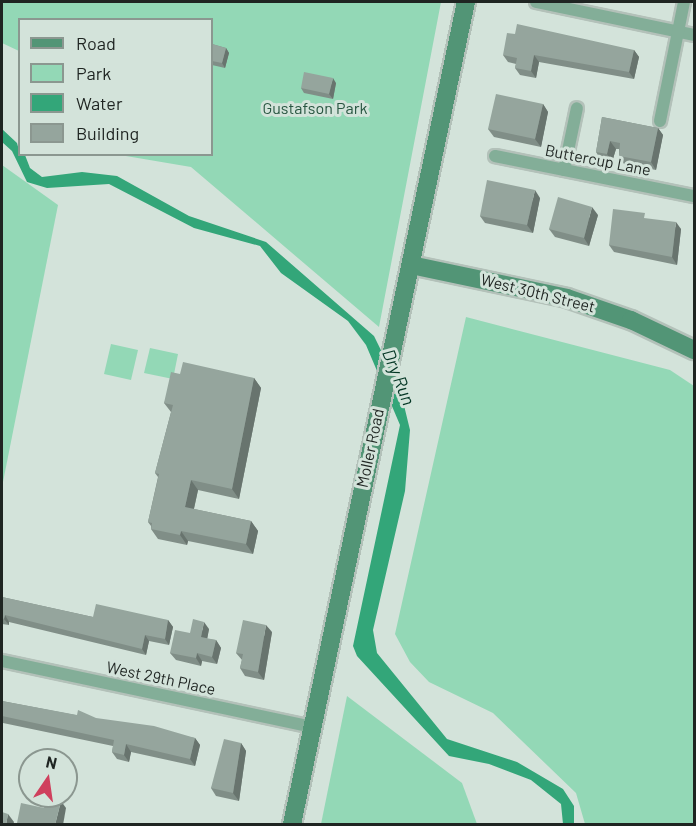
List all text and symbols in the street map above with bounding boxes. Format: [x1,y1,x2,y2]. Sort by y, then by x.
legend [18,18,213,156]
text: Road [76,32,116,54]
text: Park [76,62,111,84]
text: Water [76,92,123,114]
park label: Gustafson Park [262,98,368,118]
text: Building [76,122,139,144]
street label: Buttercup Lane [544,140,652,180]
street label: West 30th Street [479,270,597,316]
water label: Dry Run [378,346,420,408]
street label: Moller Road [352,407,388,489]
street label: West 29th Place [105,657,217,699]
north arrow [18,748,78,808]
text: N [44,751,59,772]

